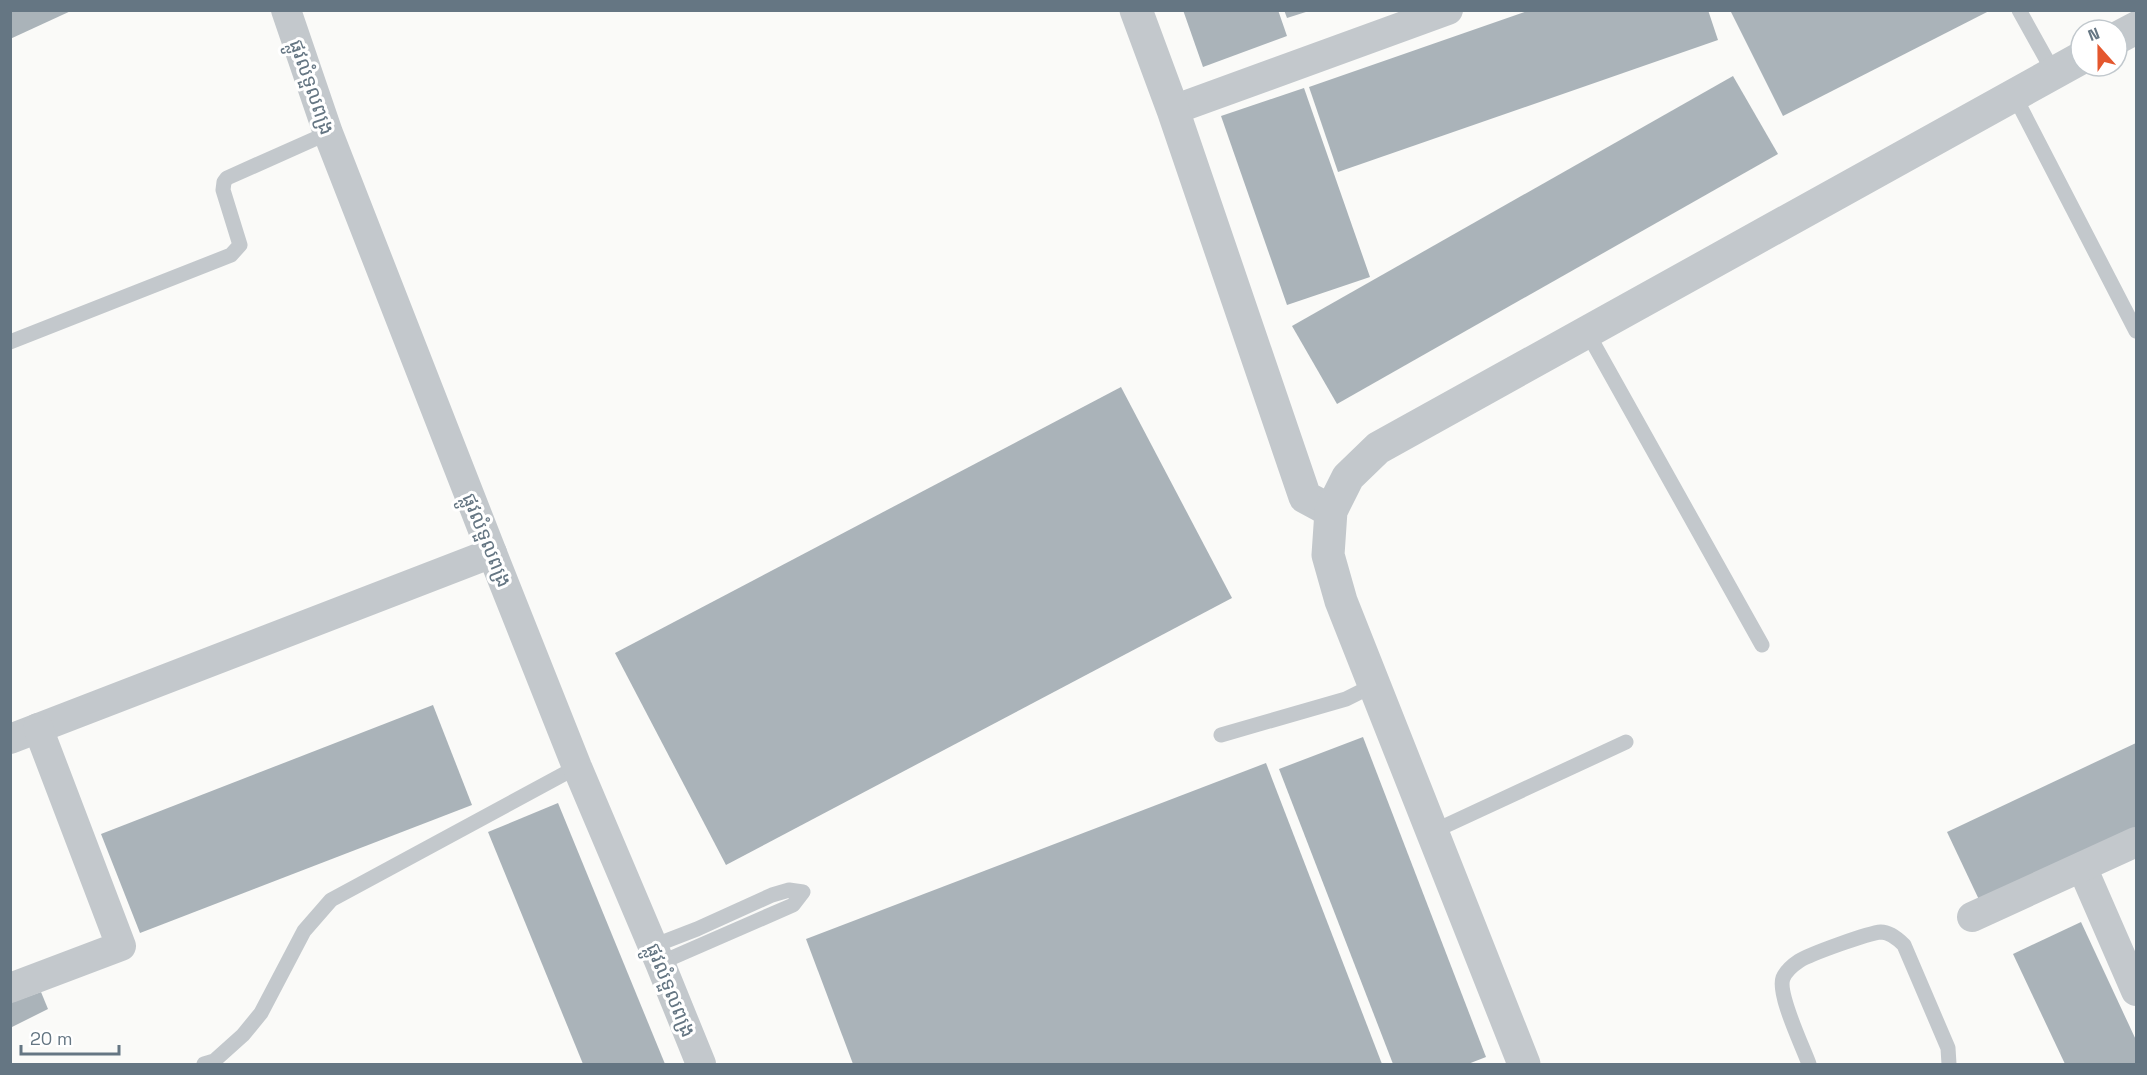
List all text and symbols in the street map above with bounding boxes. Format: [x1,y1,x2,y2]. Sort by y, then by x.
north arrow [2069,18,2129,78]
text: N [2085,23,2103,46]
street label: ផ្លូវលំទួលពង្រ [278,36,340,140]
street label: ផ្លូវលំទួលពង្រ [451,489,518,593]
street label: ផ្លូវលំទួលពង្រ [635,939,702,1043]
scale bar [21,1018,118,1056]
text: 20 m [30,1027,73,1050]

